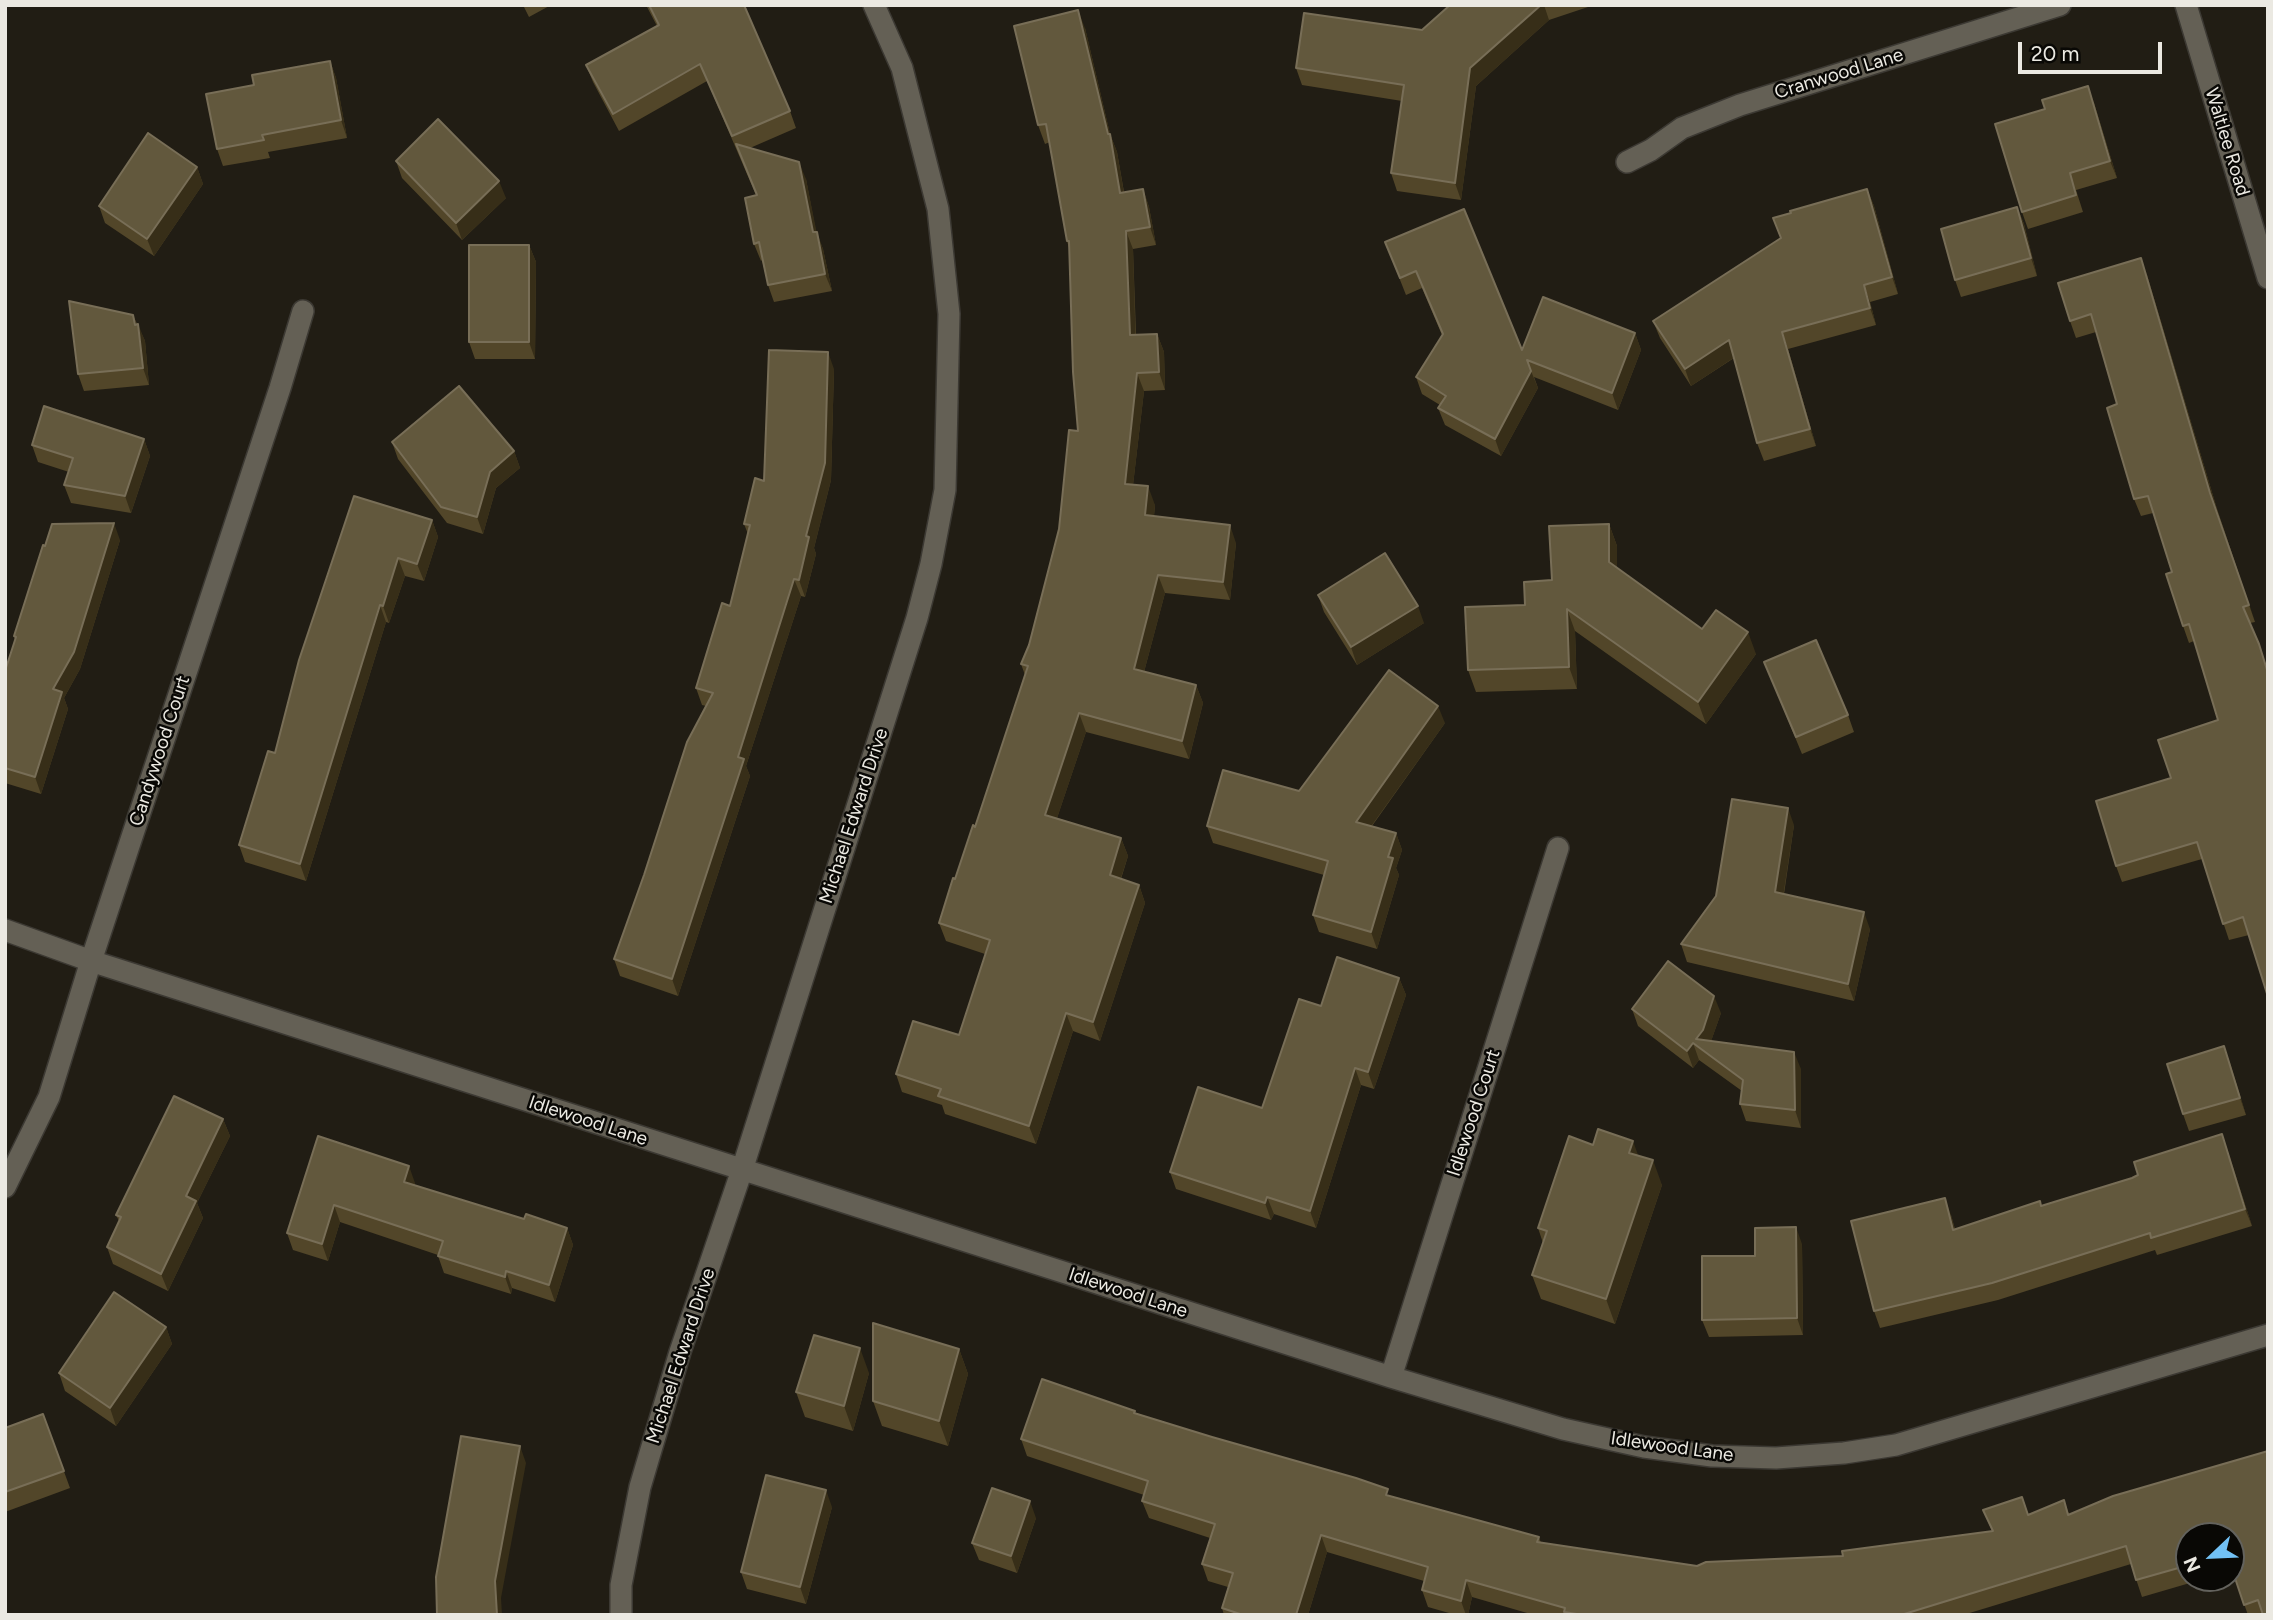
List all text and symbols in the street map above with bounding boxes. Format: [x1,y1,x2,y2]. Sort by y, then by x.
scale bar [2021,28,2164,72]
text: 20 m [2031,41,2079,66]
street label: Cranwood Lane [1772,44,1906,104]
street label: Waltlee Road [2200,85,2254,199]
street label: Candywood Court [125,673,195,829]
street label: Michael Edward Drive [815,725,893,907]
street label: Idlewood Court [1443,1047,1505,1179]
street label: Idlewood Lane [526,1091,650,1151]
street label: Idlewood Lane [1066,1263,1190,1323]
street label: Michael Edward Drive [642,1265,720,1447]
street label: Idlewood Lane [1609,1427,1735,1467]
north arrow [2175,1522,2245,1592]
text: N [2179,1553,2206,1576]

